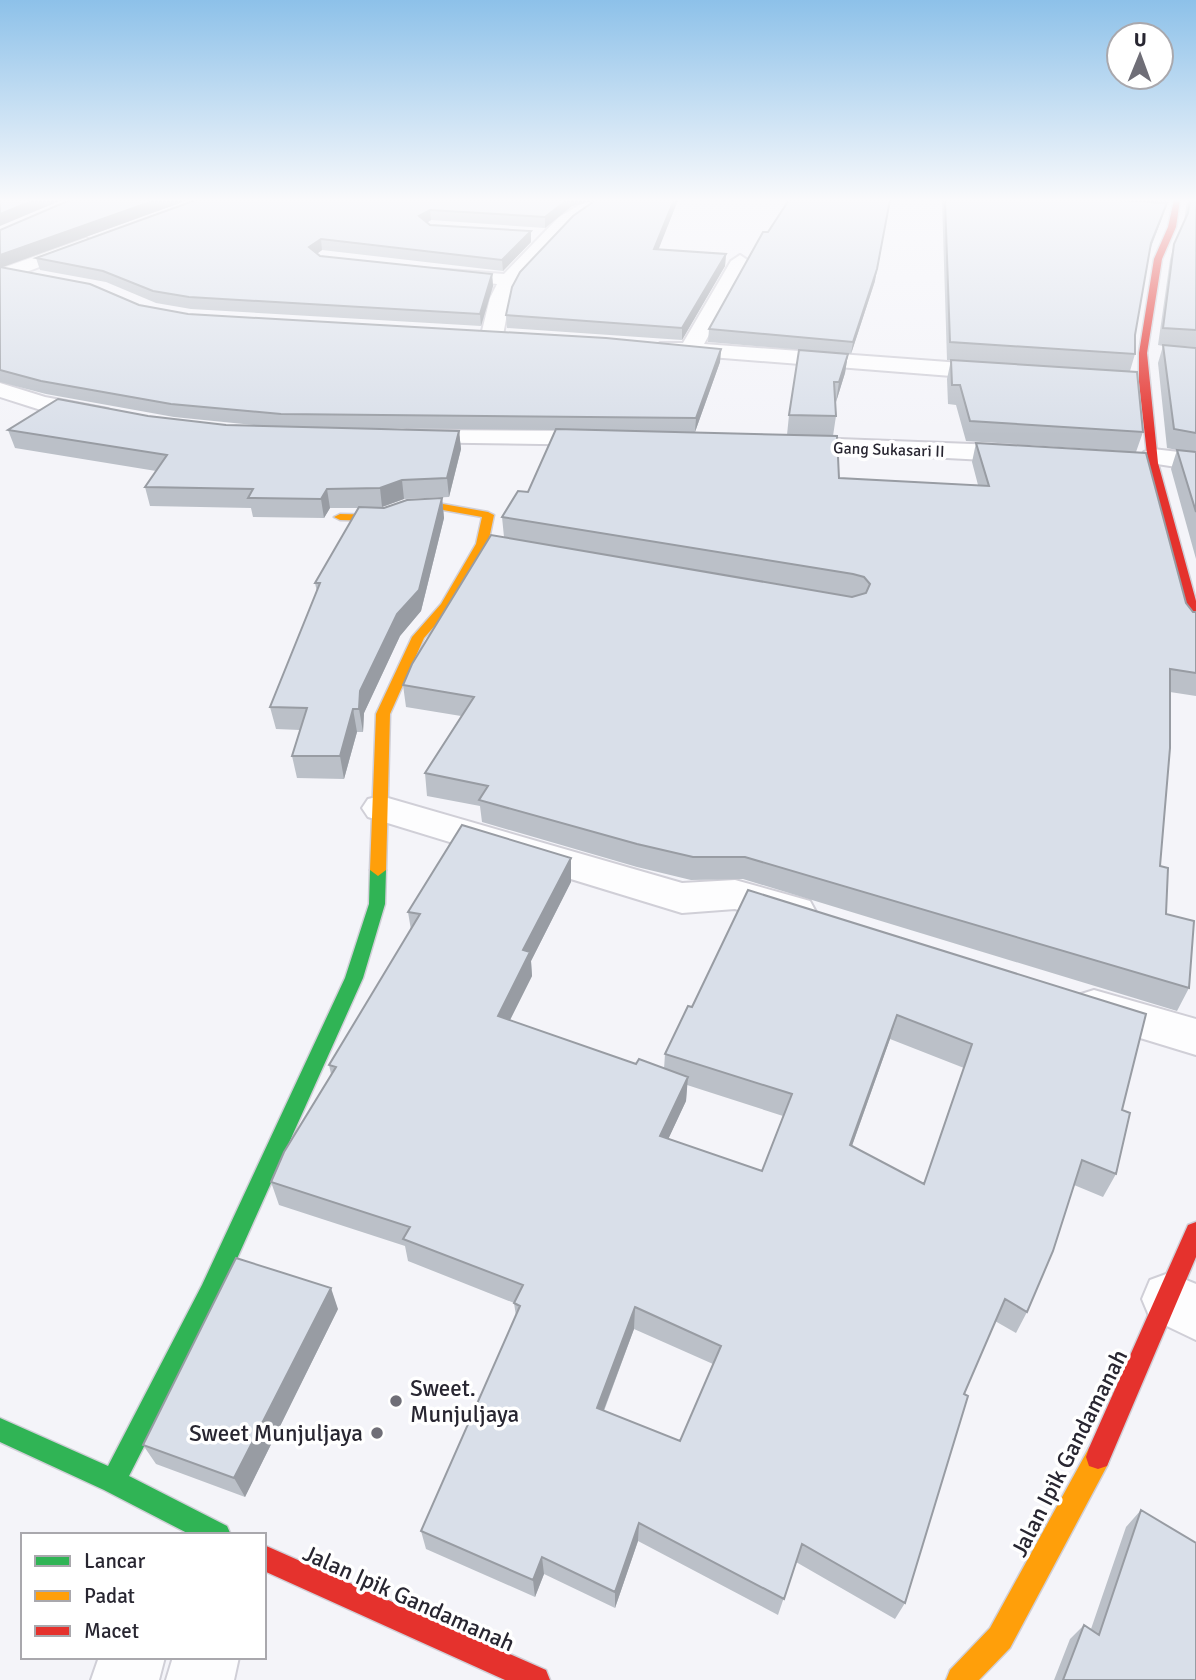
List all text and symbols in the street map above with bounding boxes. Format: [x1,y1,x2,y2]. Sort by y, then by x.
north arrow [1105,21,1175,91]
text: U [1134,28,1147,52]
street label: Gang Sukasari II [833,438,945,462]
street label: Jalan Ipik Gandamanah [1005,1345,1134,1562]
place label: Sweet. Munjuljaya [410,1374,519,1429]
marker: Sweet. Munjuljaya [388,1393,404,1409]
place label: Sweet Munjuljaya [189,1419,363,1448]
marker: Sweet Munjuljaya [369,1425,385,1441]
legend [21,1533,266,1659]
street label: Jalan Ipik Gandamanah [298,1539,519,1658]
text: Lancar [84,1548,145,1574]
text: Padat [84,1583,135,1609]
text: Macet [84,1618,139,1644]

